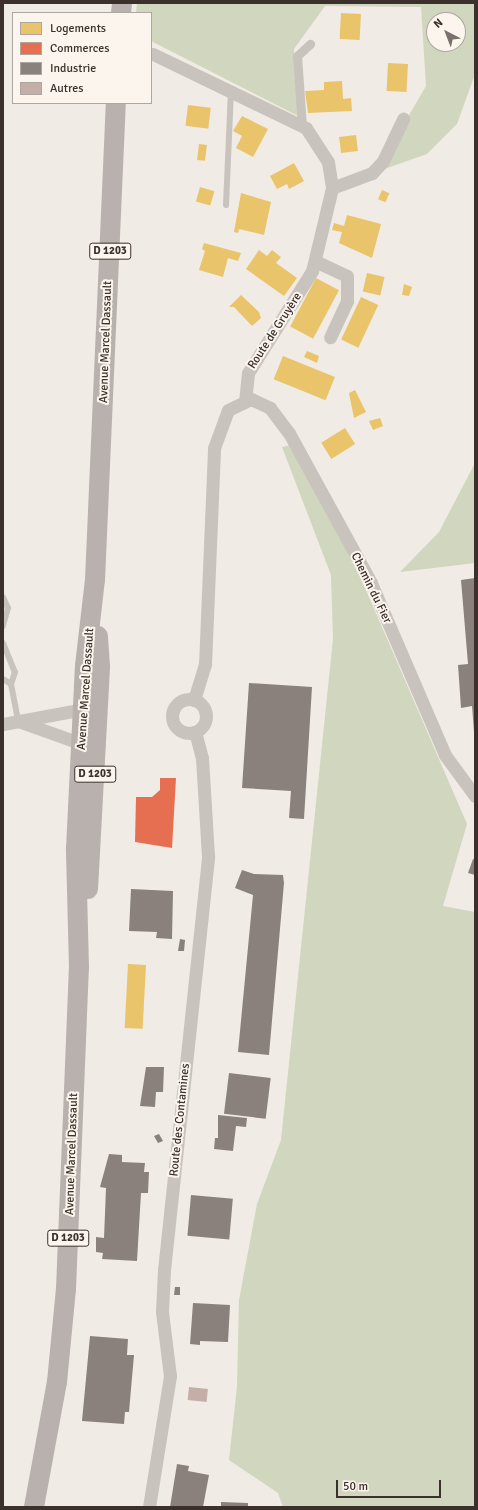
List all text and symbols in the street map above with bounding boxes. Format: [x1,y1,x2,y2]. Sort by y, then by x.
legend [12,12,152,104]
north arrow [426,12,466,52]
text: N [431,16,445,31]
text: Logements [50,21,106,36]
text: Commerces [50,41,110,56]
text: Industrie [50,61,96,76]
text: Autres [50,81,83,96]
road number: D 1203 [89,242,131,260]
street label: Avenue Marcel Dassault [97,281,115,403]
street label: Route de Gruyère [245,290,305,372]
street label: Chemin du Fier [348,550,394,626]
street label: Avenue Marcel Dassault [75,627,97,751]
road number: D 1203 [74,765,116,783]
street label: Route des Contamines [167,1063,193,1177]
street label: Avenue Marcel Dassault [63,1093,81,1215]
road number: D 1203 [47,1229,89,1247]
scale bar [338,1472,443,1498]
text: 50 m [343,1479,368,1494]

